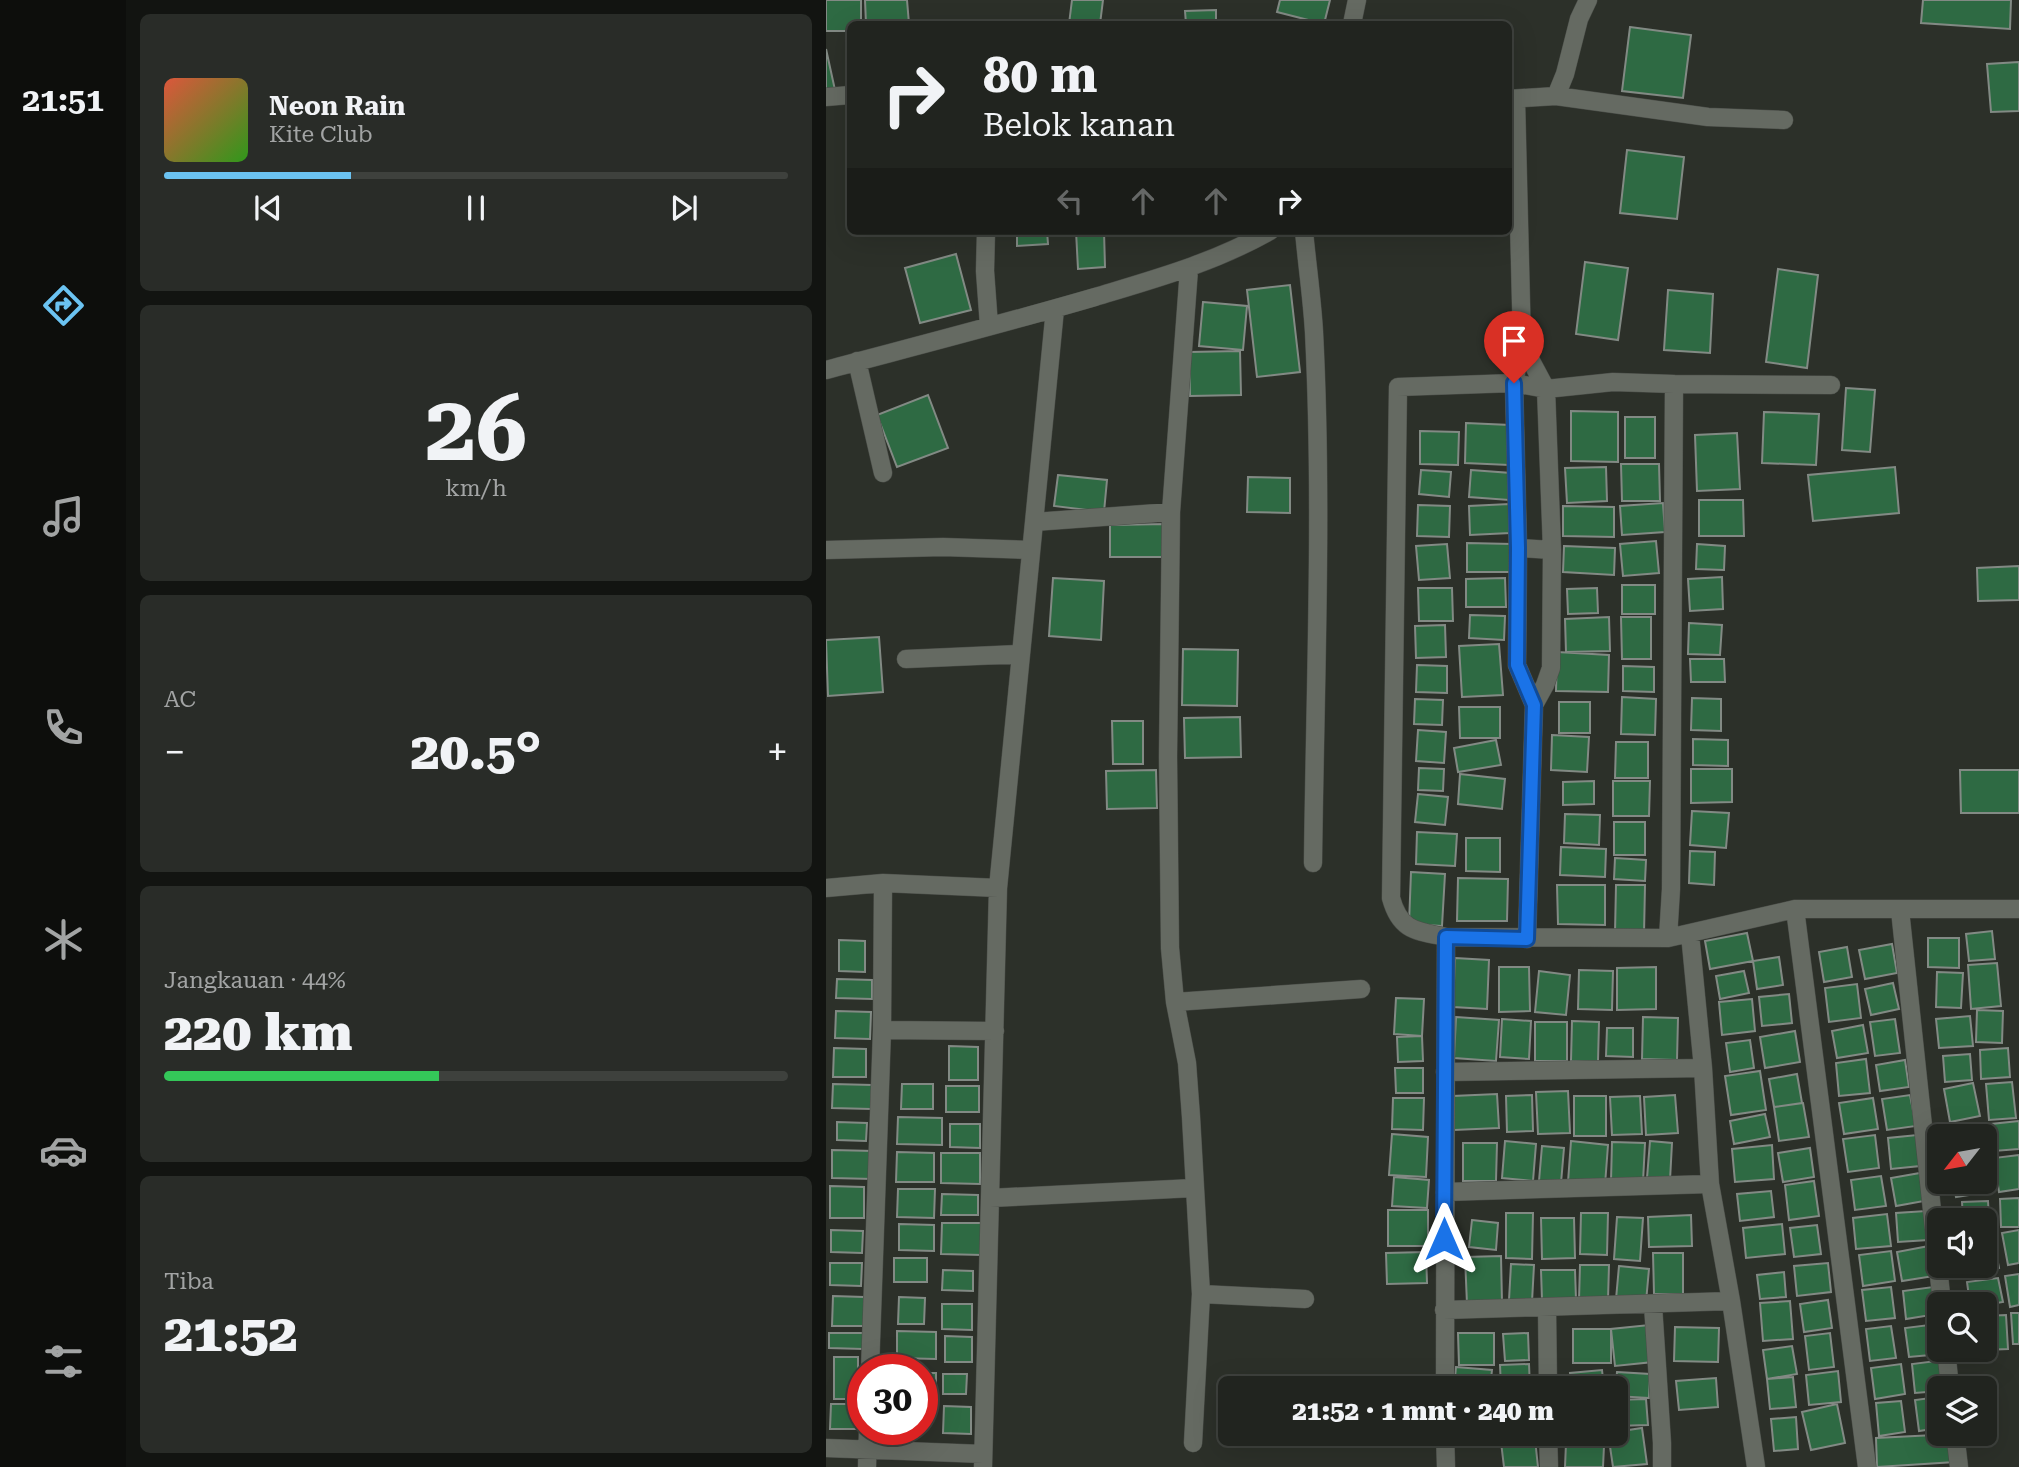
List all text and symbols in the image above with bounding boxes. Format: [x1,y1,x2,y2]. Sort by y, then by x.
text: 80 m [983,47,1098,104]
icon: right [868,49,959,140]
text: 21:51 [22,81,104,119]
text: Neon Rain [269,91,405,121]
text: Belok kanan [983,106,1175,144]
text: Kite Club [269,121,373,148]
icon: left [1051,182,1089,220]
icon: ahead [1124,182,1162,220]
icon: ahead [1197,182,1235,220]
icon: right [1270,182,1308,220]
icon: previous [249,189,287,227]
icon: pause [457,189,495,227]
icon: next [665,189,703,227]
icon: directions [39,281,88,330]
pin [1484,311,1544,383]
icon: arrive [1495,322,1533,360]
text: 26 [425,376,527,482]
text: km/h [445,475,507,502]
icon: music [39,492,88,541]
text: AC [164,686,196,713]
icon: phone [39,703,88,752]
text: 20.5° [411,721,541,782]
text: − [164,730,185,774]
text: + [767,730,788,774]
icon: climate [39,915,88,964]
text: Jangkauan · 44% [164,967,346,994]
text: 220 km [164,1002,352,1063]
north arrow [1927,1124,1997,1194]
map controls [1927,1124,1997,1446]
icon: car [39,1126,88,1175]
position arrow [1407,1202,1481,1276]
button: sound [1927,1208,1997,1278]
text: Tiba [164,1268,214,1295]
button: search [1927,1292,1997,1362]
text: 21:52 [164,1303,298,1364]
icon: filters [39,1337,88,1386]
speed limit sign: 30 [847,1354,938,1445]
button: layers [1927,1376,1997,1446]
text: 21:52 · 1 mnt · 240 m [1292,1396,1554,1426]

